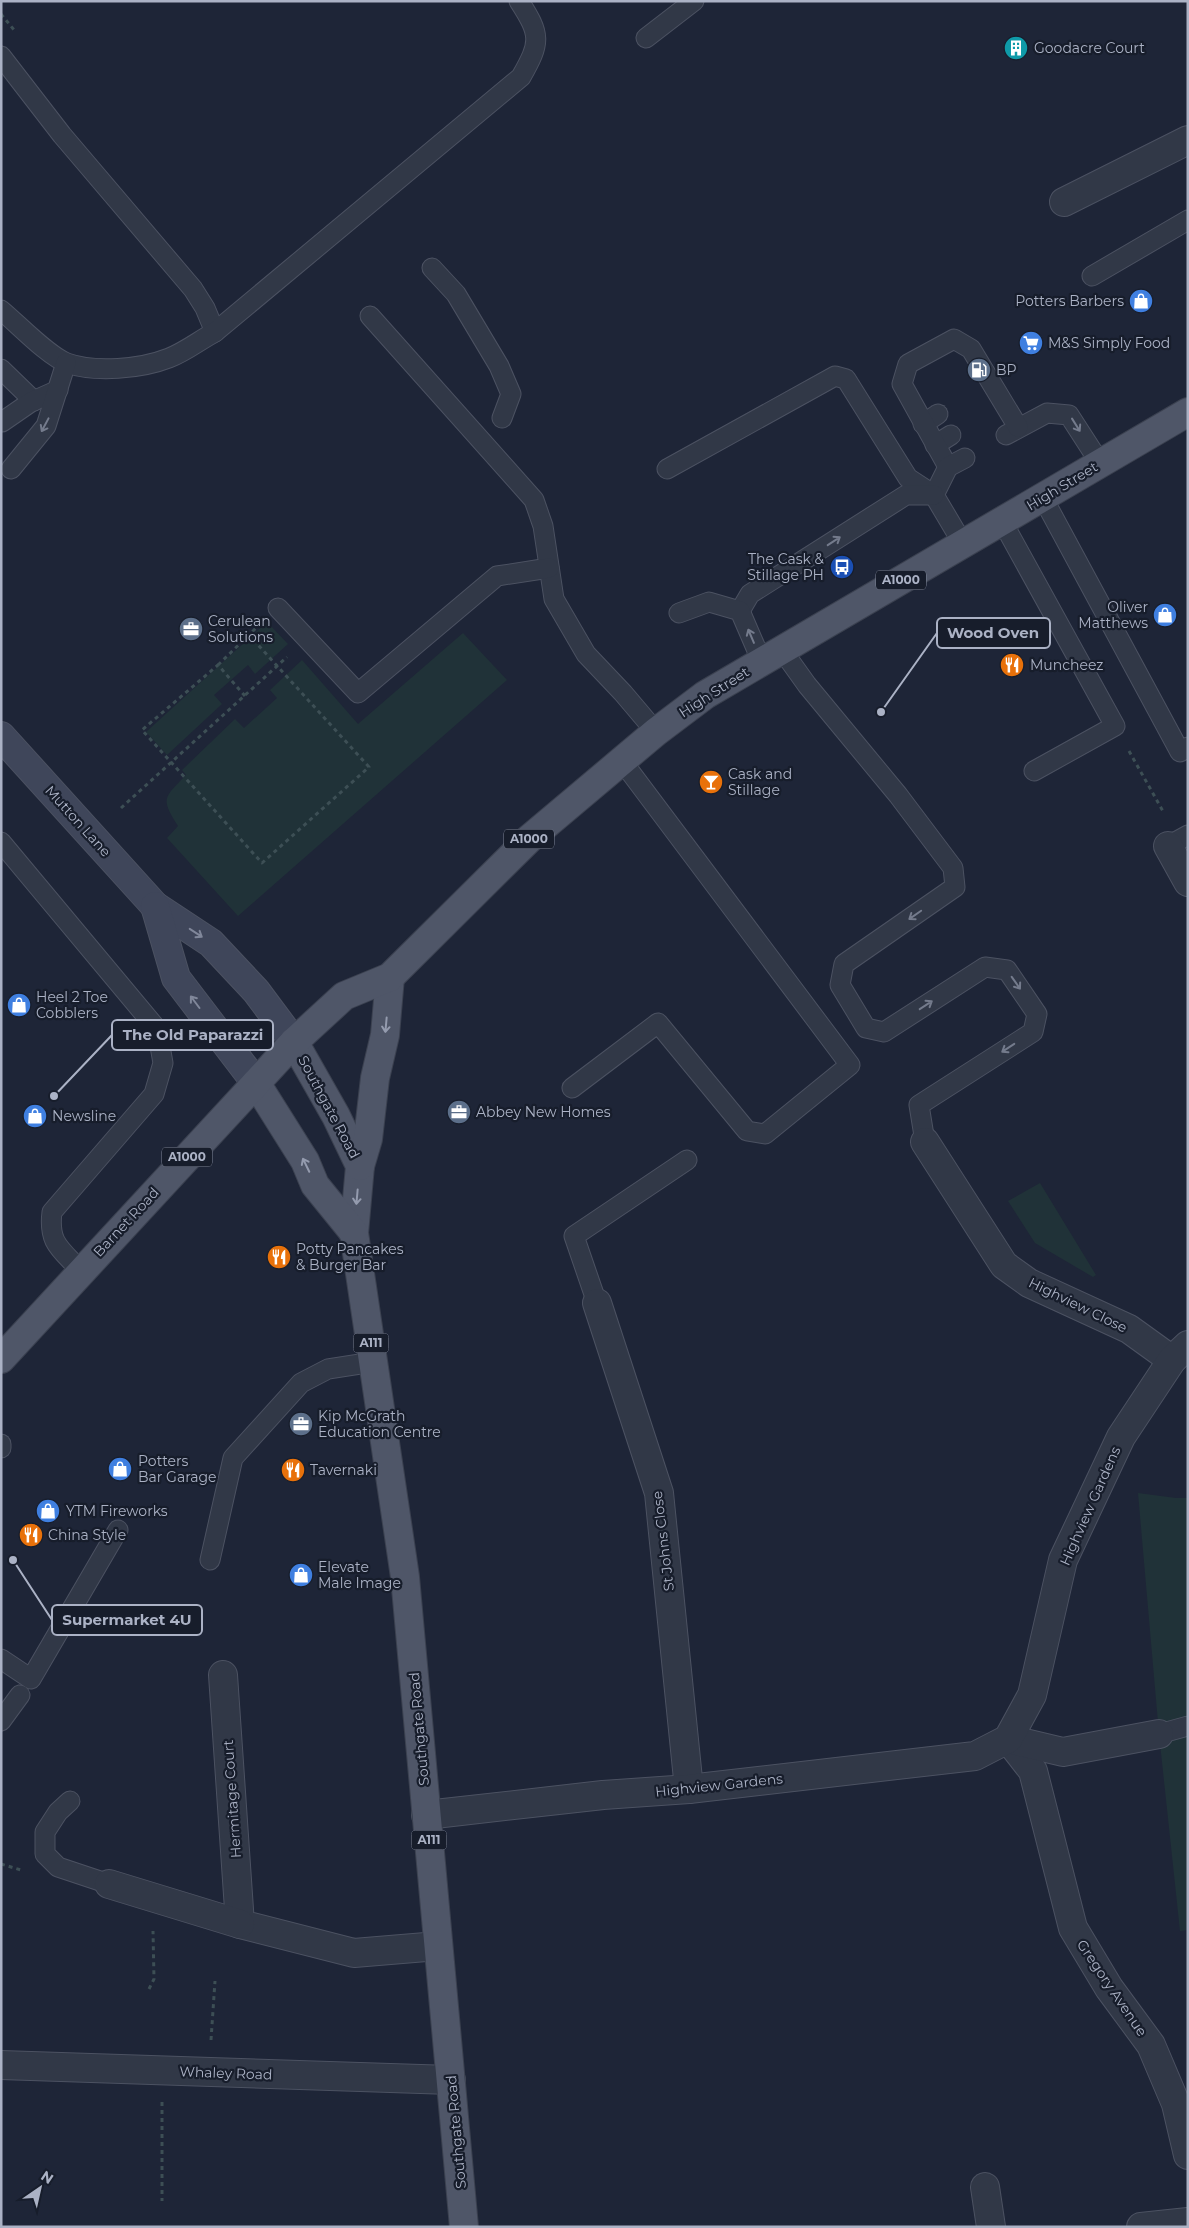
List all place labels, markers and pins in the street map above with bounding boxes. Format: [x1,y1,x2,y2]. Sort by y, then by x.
building icon: Goodacre Court [1003,35,1029,61]
place label: Goodacre Court [1034,39,1145,57]
shop icon: Potters Barbers [1128,288,1154,314]
place label: Potters Barbers [1015,292,1124,310]
supermarket icon: M&S Simply Food [1018,330,1044,356]
place label: M&S Simply Food [1048,334,1170,352]
fuel station icon: BP [966,357,992,383]
place label: BP [996,361,1017,379]
place label: The Cask & Stillage PH [747,550,825,584]
bus stop icon: The Cask & Stillage PH [829,554,855,580]
place label: Oliver Matthews [1078,598,1148,632]
shop icon: Oliver Matthews [1152,602,1178,628]
place label: Cerulean Solutions [208,612,273,646]
office icon: Cerulean Solutions [178,616,204,642]
callout: Wood Oven [937,618,1050,648]
restaurant icon: Muncheez [999,652,1025,678]
place label: Muncheez [1030,656,1103,674]
place label: Cask and Stillage [728,765,792,799]
bar icon: Cask and Stillage [698,769,724,795]
place label: Heel 2 Toe Cobblers [36,988,108,1022]
shop icon: Heel 2 Toe Cobblers [6,992,32,1018]
callout: The Old Paparazzi [112,1020,273,1050]
office icon: Abbey New Homes [446,1099,472,1125]
shop icon: Newsline [22,1103,48,1129]
place label: Abbey New Homes [476,1103,611,1121]
place label: Newsline [52,1107,116,1125]
place label: Potty Pancakes & Burger Bar [296,1240,404,1274]
restaurant icon: Potty Pancakes & Burger Bar [266,1244,292,1270]
place label: Kip McGrath Education Centre [318,1407,441,1441]
office icon: Kip McGrath Education Centre [288,1411,314,1437]
place label: Potters Bar Garage [138,1452,217,1486]
shop icon: Potters Bar Garage [107,1456,133,1482]
restaurant icon: Tavernaki [280,1457,306,1483]
place label: Tavernaki [310,1461,377,1479]
shop icon: YTM Fireworks [35,1498,61,1524]
place label: YTM Fireworks [66,1502,168,1520]
restaurant icon: China Style [18,1522,44,1548]
place label: China Style [48,1526,126,1544]
place label: Elevate Male Image [318,1558,401,1592]
shop icon: Elevate Male Image [288,1562,314,1588]
callout: Supermarket 4U [52,1605,202,1635]

